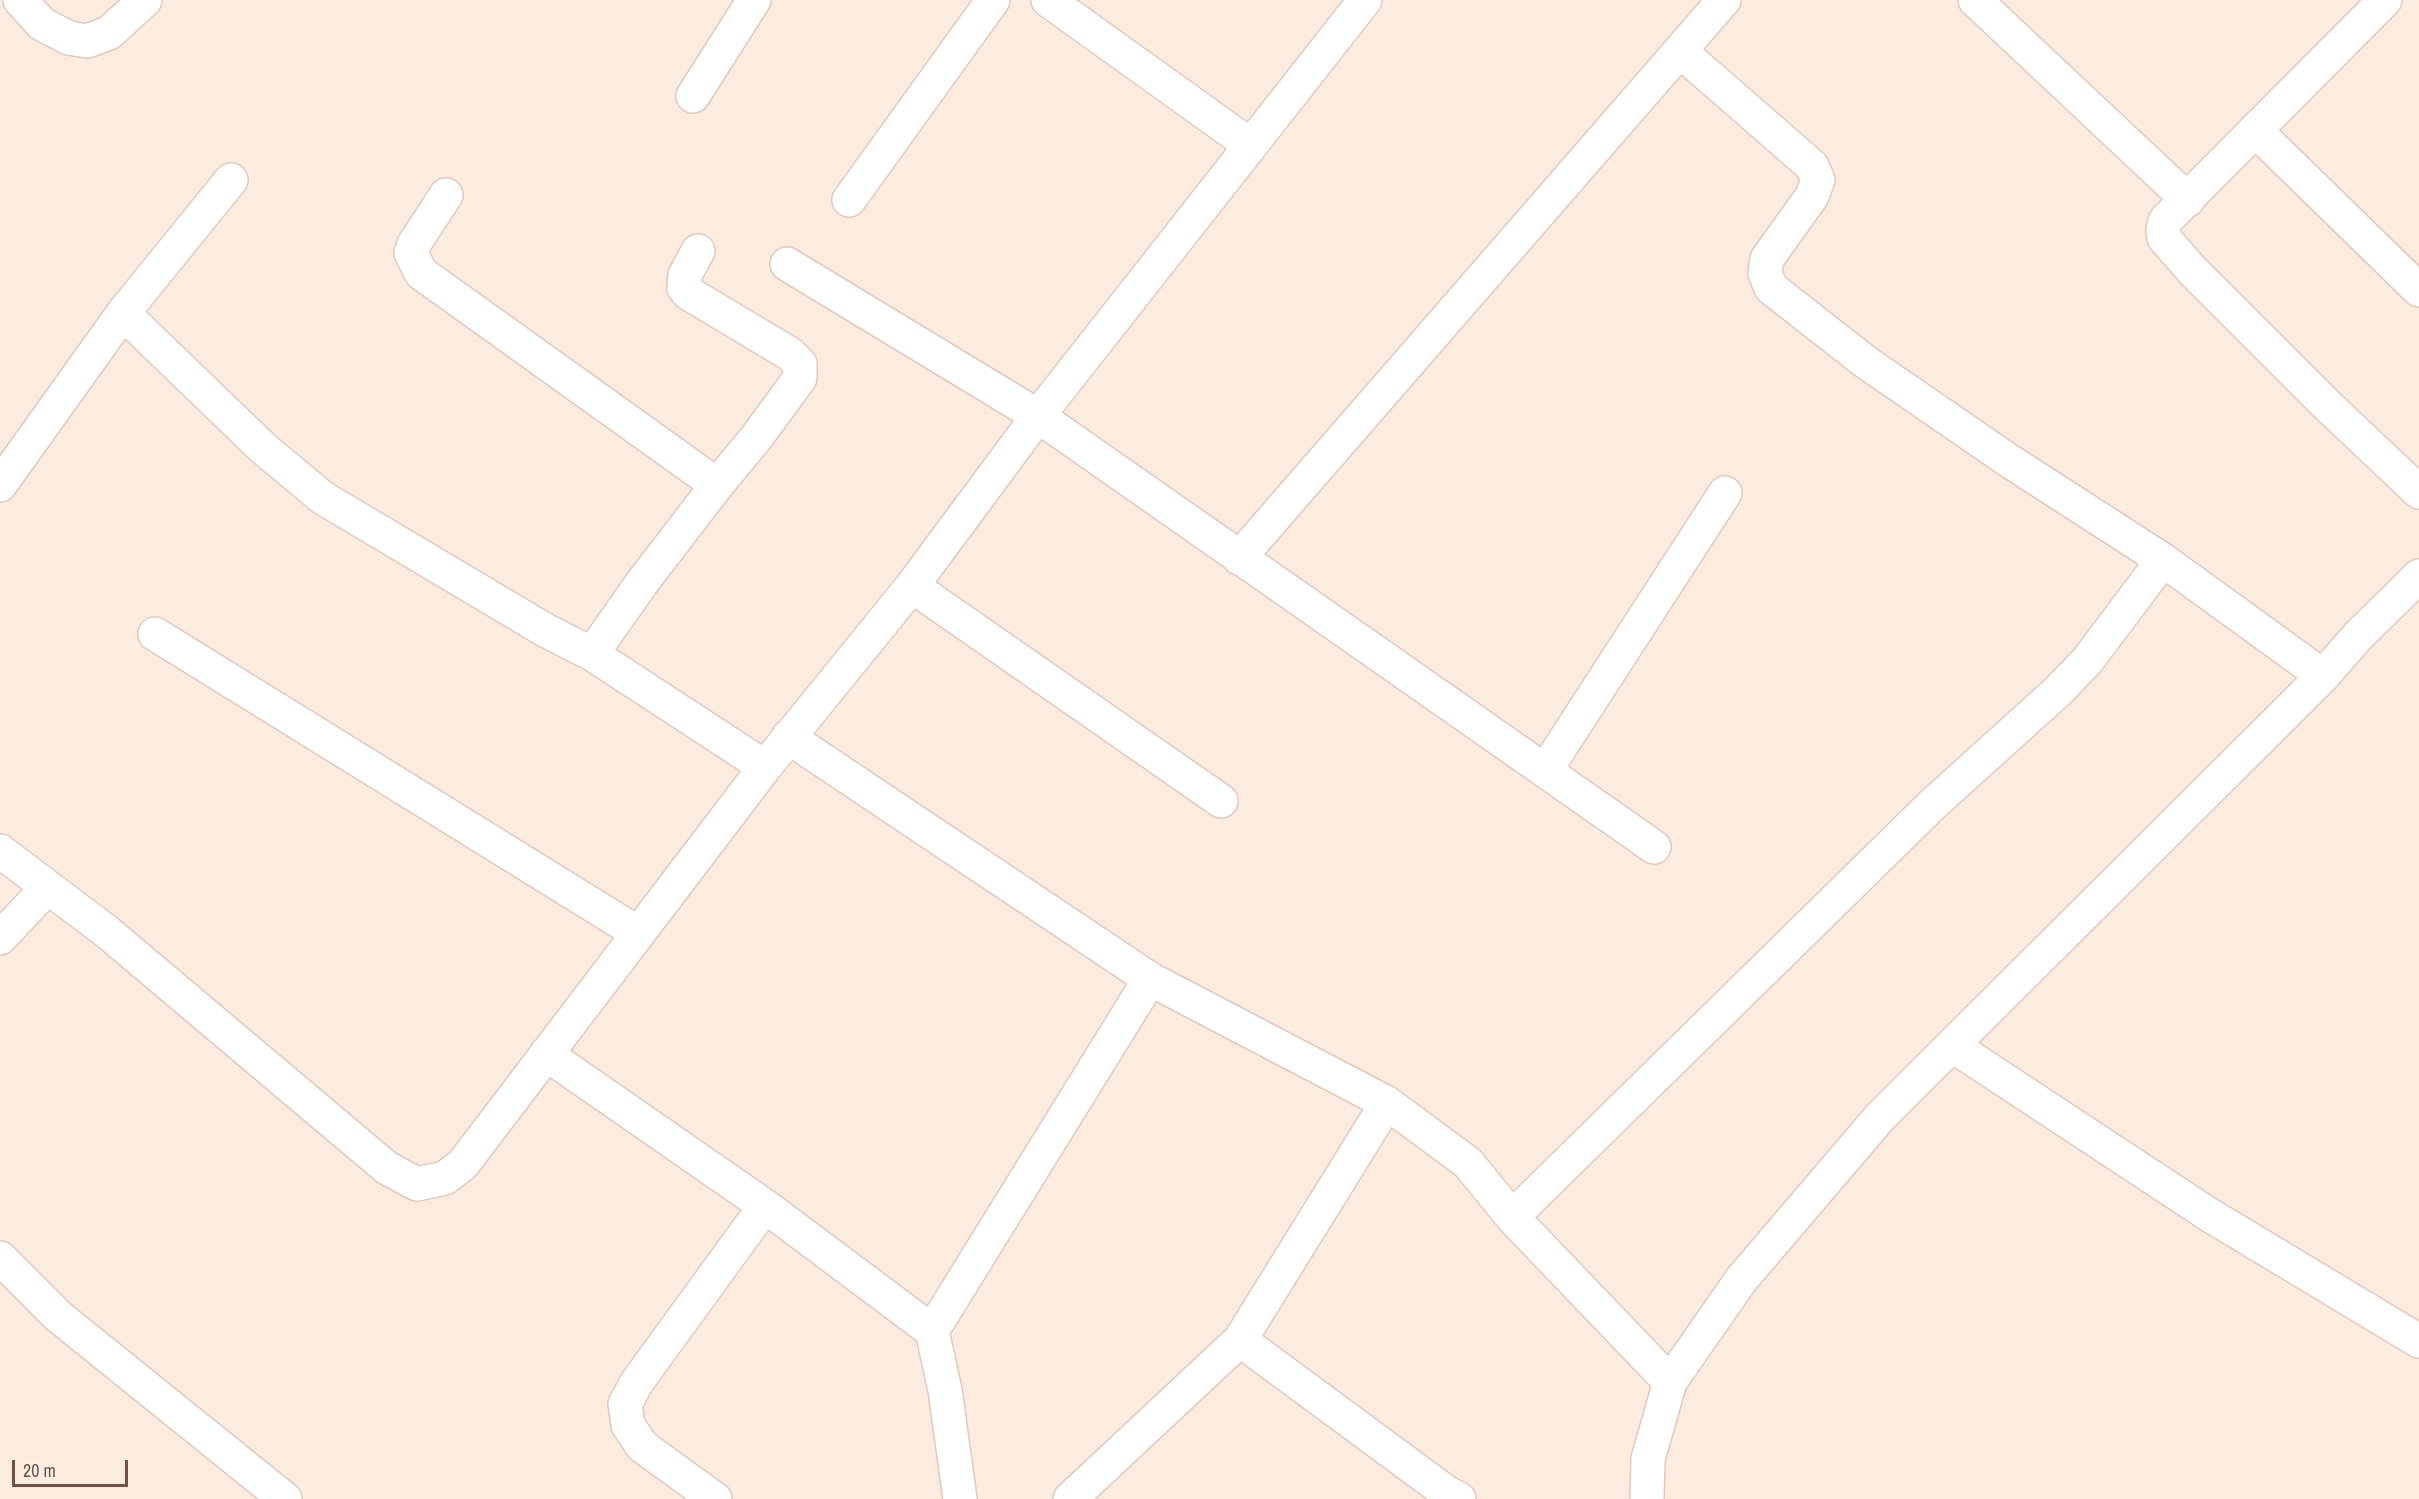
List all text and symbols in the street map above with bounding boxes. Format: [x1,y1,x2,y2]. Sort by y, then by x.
scale bar [15,1448,130,1486]
text: 20 m [23,1458,56,1483]

